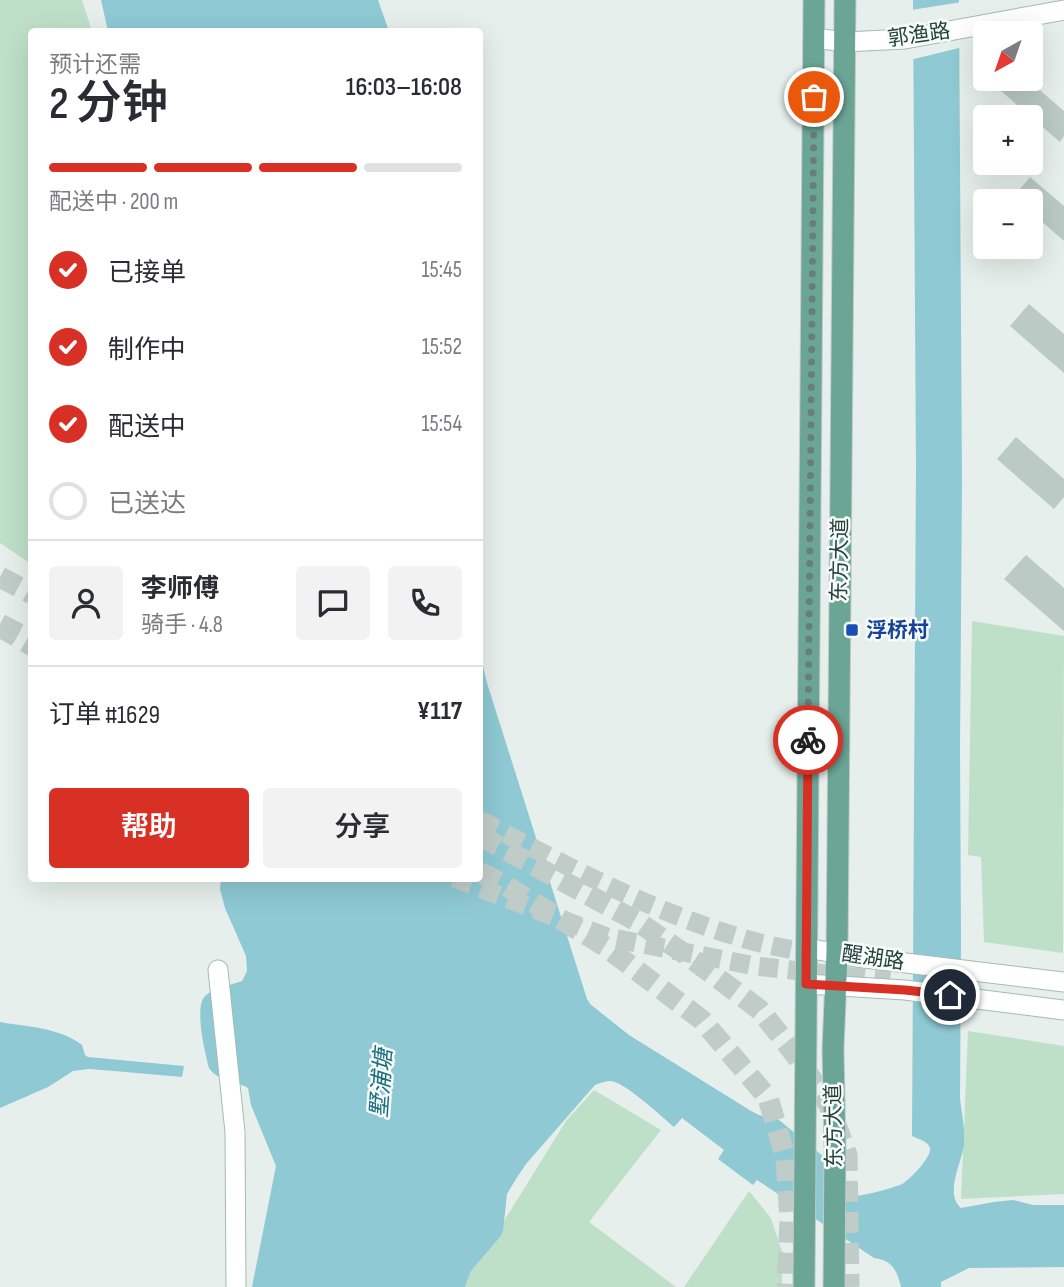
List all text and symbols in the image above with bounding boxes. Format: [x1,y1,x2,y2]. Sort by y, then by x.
street label: 郭渔路 [886,18,952,52]
north arrow [973,21,1043,91]
map controls [973,21,1043,259]
text: 预计还需 [49,51,141,79]
pin [784,67,844,127]
text: 16:03–16:08 [346,72,462,103]
text: 2 分钟 [49,77,168,132]
icon: bag [795,78,833,116]
button: + [973,105,1043,175]
text: 配送中 · 200 m [49,188,178,216]
button: − [973,189,1043,259]
icon: check [49,251,87,289]
text: 15:45 [421,256,462,284]
text: 已接单 [108,258,186,289]
icon: check [49,328,87,366]
text: 15:52 [422,333,462,361]
text: 制作中 [108,335,186,366]
icon: check [49,405,87,443]
text: 15:54 [421,410,462,438]
text: 配送中 [108,412,186,443]
text: 已送达 [108,489,186,520]
street label: 东方大道 [827,518,853,602]
button: person [49,566,123,640]
button: chat [296,566,370,640]
button: phone [388,566,462,640]
text: 李师傅 [141,574,219,605]
text: 骑手 · 4.8 [141,611,223,639]
place label: 浮桥村 [866,618,929,643]
marker: 浮桥村 [844,622,860,638]
text: ¥117 [417,696,462,727]
text: 订单 #1629 [49,700,160,731]
courier [773,705,843,775]
icon: bike [789,721,827,759]
button: 帮助 [49,788,249,868]
button: 分享 [263,788,462,868]
street label: 醒湖路 [840,941,906,975]
pin [920,965,980,1025]
icon: home [931,976,969,1014]
water label: 墅浦塘 [366,1044,399,1118]
street label: 东方大道 [821,1084,847,1168]

